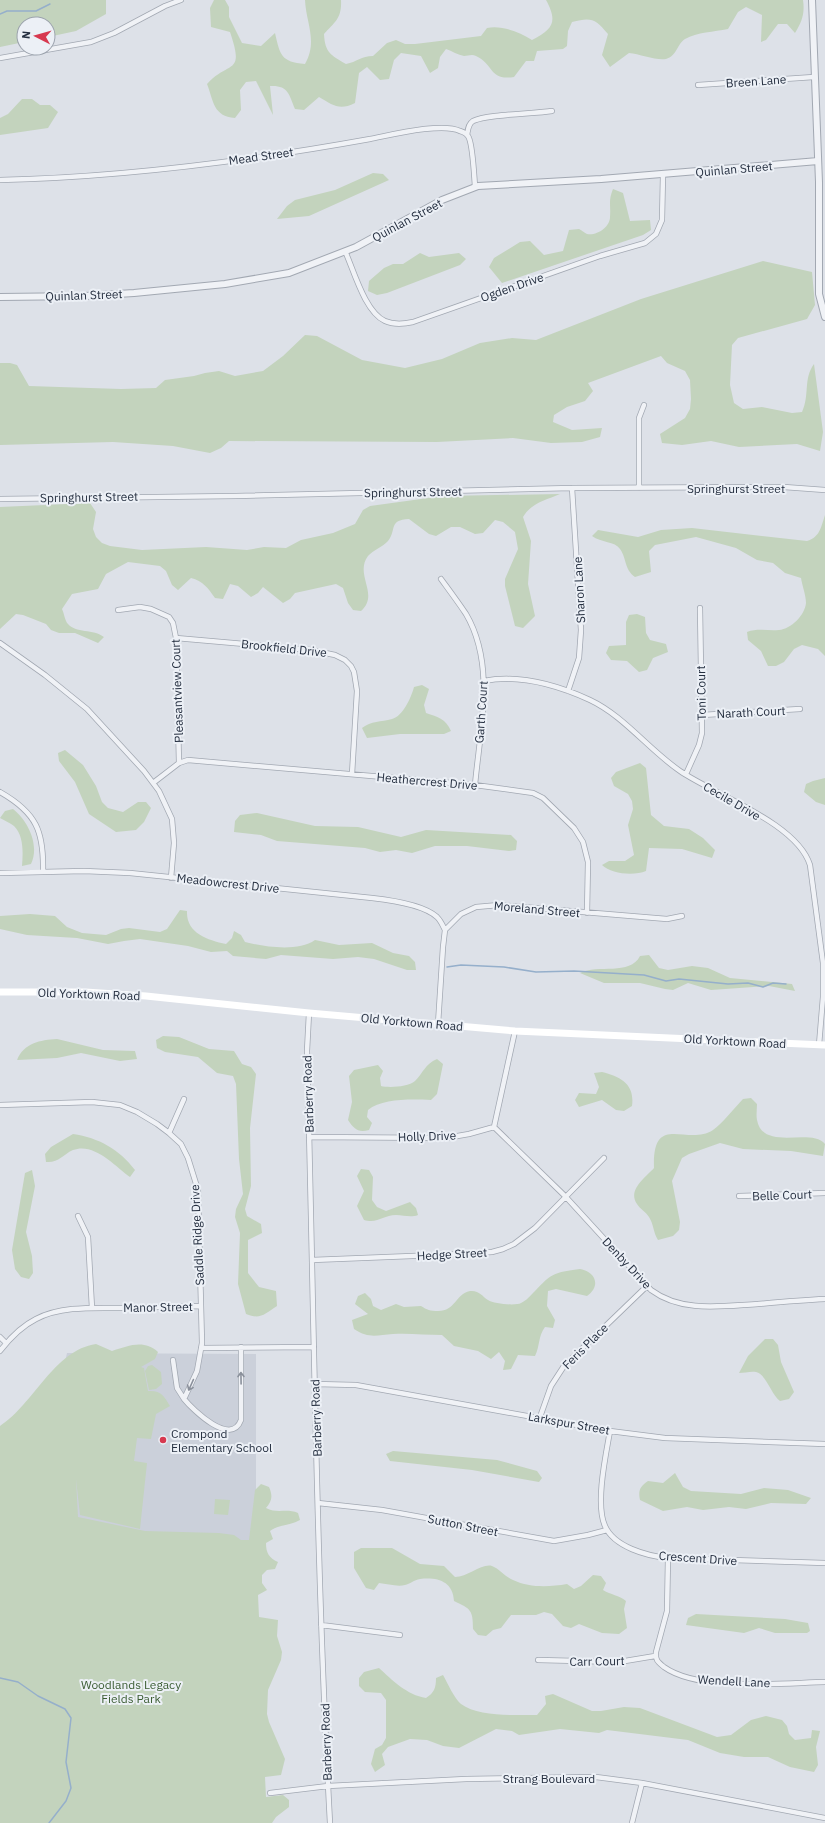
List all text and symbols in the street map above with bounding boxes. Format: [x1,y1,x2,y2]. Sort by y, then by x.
north arrow [16,16,56,56]
text: N [19,30,33,40]
street label: Breen Lane [725,71,787,91]
street label: Mead Street [228,144,294,168]
street label: Quinlan Street [695,158,773,180]
street label: Quinlan Street [369,195,445,245]
street label: Ogden Drive [478,269,546,305]
street label: Quinlan Street [45,286,123,304]
street label: Springhurst Street [687,481,785,496]
street label: Springhurst Street [364,484,462,500]
street label: Springhurst Street [40,489,138,505]
street label: Sharon Lane [570,556,588,624]
street label: Brookfield Drive [240,636,328,660]
street label: Pleasantview Court [168,639,186,743]
street label: Toni Court [693,665,709,721]
street label: Garth Court [471,680,491,744]
street label: Narath Court [716,703,786,721]
street label: Heathercrest Drive [376,769,478,793]
street label: Cecile Drive [701,779,764,824]
street label: Meadowcrest Drive [176,870,280,896]
street label: Moreland Street [493,898,581,920]
street label: Old Yorktown Road [37,985,141,1003]
street label: Old Yorktown Road [360,1010,464,1034]
street label: Old Yorktown Road [683,1031,787,1051]
street label: Barberry Road [299,1055,317,1133]
street label: Holly Drive [398,1127,457,1145]
street label: Saddle Ridge Drive [187,1184,207,1286]
street label: Belle Court [752,1186,812,1204]
street label: Denby Drive [599,1234,655,1292]
street label: Hedge Street [416,1245,488,1263]
street label: Manor Street [123,1299,193,1315]
street label: Feris Place [559,1320,611,1372]
one-way arrow [237,1372,244,1385]
one-way arrow [187,1378,194,1390]
street label: Barberry Road [307,1379,325,1457]
street label: Larkspur Street [527,1408,611,1438]
place label: Crompond Elementary School [171,1426,272,1455]
marker: Crompond Elementary School [158,1435,168,1445]
street label: Sutton Street [427,1511,499,1539]
street label: Crescent Drive [658,1548,738,1568]
street label: Carr Court [569,1653,625,1669]
street label: Wendell Lane [697,1672,771,1690]
park label: Woodlands Legacy Fields Park [81,1677,181,1706]
street label: Barberry Road [317,1703,335,1781]
street label: Strang Boulevard [503,1771,595,1786]

